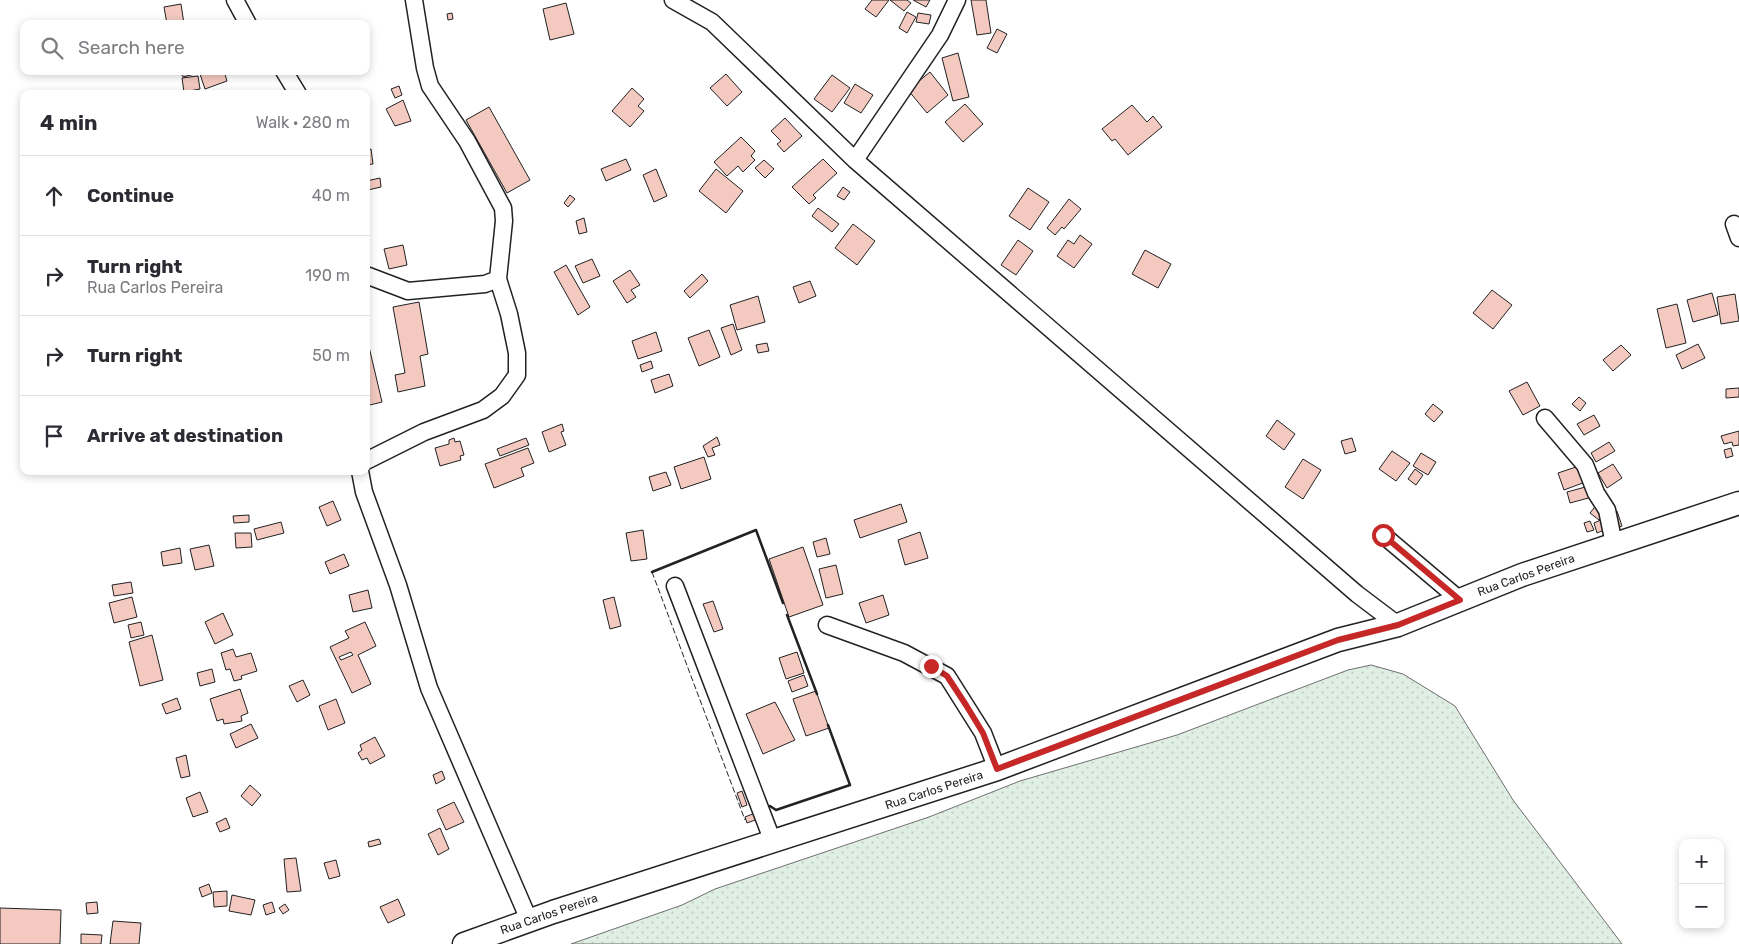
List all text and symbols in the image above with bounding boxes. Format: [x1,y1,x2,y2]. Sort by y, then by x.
search box [20,20,370,75]
icon: search [38,34,66,62]
text: Search here [78,36,185,59]
text: 4 min [40,110,98,135]
text: Walk · 280 m [256,113,350,132]
icon: ahead [40,182,68,210]
text: Continue [87,184,174,207]
text: 40 m [312,186,350,205]
text: Turn right [87,255,182,278]
icon: right [40,262,68,290]
text: 190 m [305,266,350,285]
text: Rua Carlos Pereira [87,278,223,297]
icon: right [40,342,68,370]
text: Turn right [87,344,182,367]
text: 50 m [312,346,350,365]
icon: arrive [40,422,68,450]
text: Arrive at destination [87,424,283,447]
route start [1372,524,1395,547]
street label: Rua Carlos Pereira [1476,551,1576,599]
route end [920,655,943,678]
street label: Rua Carlos Pereira [883,768,985,812]
map controls [1679,839,1724,929]
button: + [1679,839,1724,884]
button: − [1679,884,1724,929]
street label: Rua Carlos Pereira [498,891,600,937]

